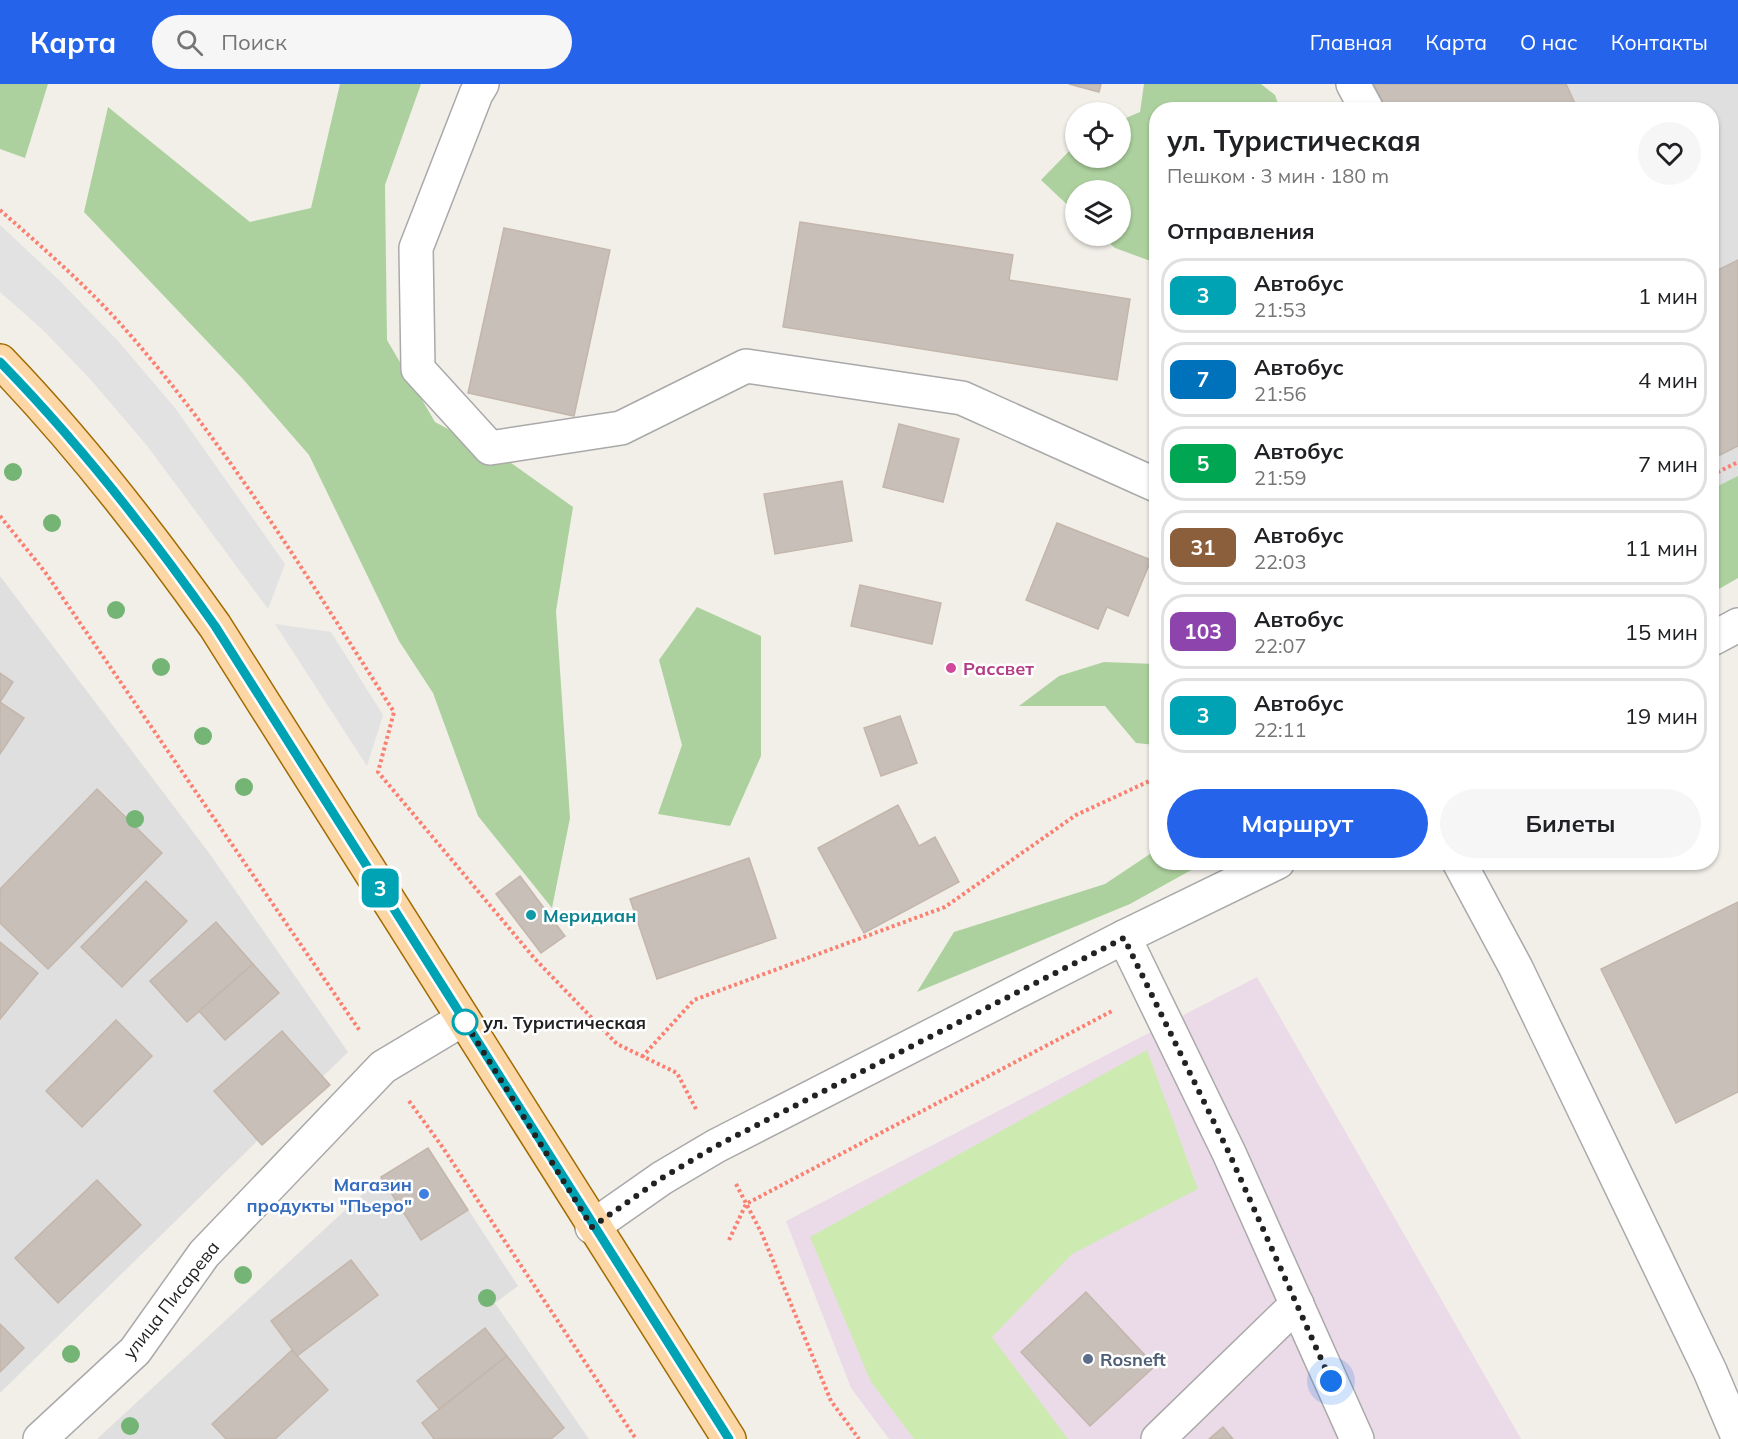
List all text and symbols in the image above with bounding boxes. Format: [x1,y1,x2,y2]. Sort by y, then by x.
search box [152,15,572,69]
text: Карта [30,25,116,60]
icon: search [173,26,206,59]
text: Поиск [221,28,287,56]
text: Главная [1310,29,1392,55]
text: Карта [1425,29,1487,55]
text: О нас [1520,29,1578,55]
text: Контакты [1611,29,1708,55]
map controls [1065,102,1131,246]
button: locate [1065,102,1131,168]
button: heart [1638,122,1701,185]
text: ул. Туристическая [1167,123,1421,158]
text: Пешком · 3 мин · 180 m [1167,163,1389,188]
button: layers [1065,180,1131,246]
text: Отправления [1167,217,1315,245]
text: Автобус [1254,269,1344,297]
text: 3 [1197,282,1209,308]
text: 1 мин [1638,282,1698,310]
text: 21:53 [1254,297,1307,322]
text: Автобус [1254,353,1344,381]
text: 7 [1197,366,1209,392]
text: 4 мин [1638,366,1698,394]
text: 21:56 [1254,381,1307,406]
text: Автобус [1254,437,1344,465]
text: 5 [1197,450,1209,476]
text: 7 мин [1638,450,1698,478]
text: 21:59 [1254,465,1307,490]
text: Автобус [1254,521,1344,549]
text: 31 [1190,534,1216,560]
text: 11 мин [1625,534,1698,562]
text: 22:03 [1254,549,1307,574]
text: Автобус [1254,605,1344,633]
text: 103 [1184,618,1222,644]
text: 15 мин [1625,618,1698,646]
text: 22:07 [1254,633,1307,658]
place label: Рассвет [963,657,1034,680]
marker: Рассвет [944,661,958,675]
text: Автобус [1254,689,1344,717]
text: 3 [1197,702,1209,728]
text: 19 мин [1625,702,1698,730]
text: 22:11 [1254,717,1307,742]
button: Маршрут [1167,789,1428,858]
button: Билеты [1440,789,1701,858]
line badge: 3 [360,868,400,908]
text: 3 [374,875,386,901]
place label: Меридиан [543,904,636,927]
marker: Меридиан [524,908,538,922]
marker: ул. Туристическая [452,1009,478,1035]
place label: ул. Туристическая [483,1011,646,1034]
place label: Магазин продукты "Пьеро" [246,1173,412,1217]
marker: Магазин продукты "Пьеро" [417,1187,431,1201]
street label: улица Писарева [118,1236,224,1364]
place label: Rosneft [1100,1348,1166,1371]
marker: Rosneft [1081,1352,1095,1366]
your location [1316,1366,1346,1396]

